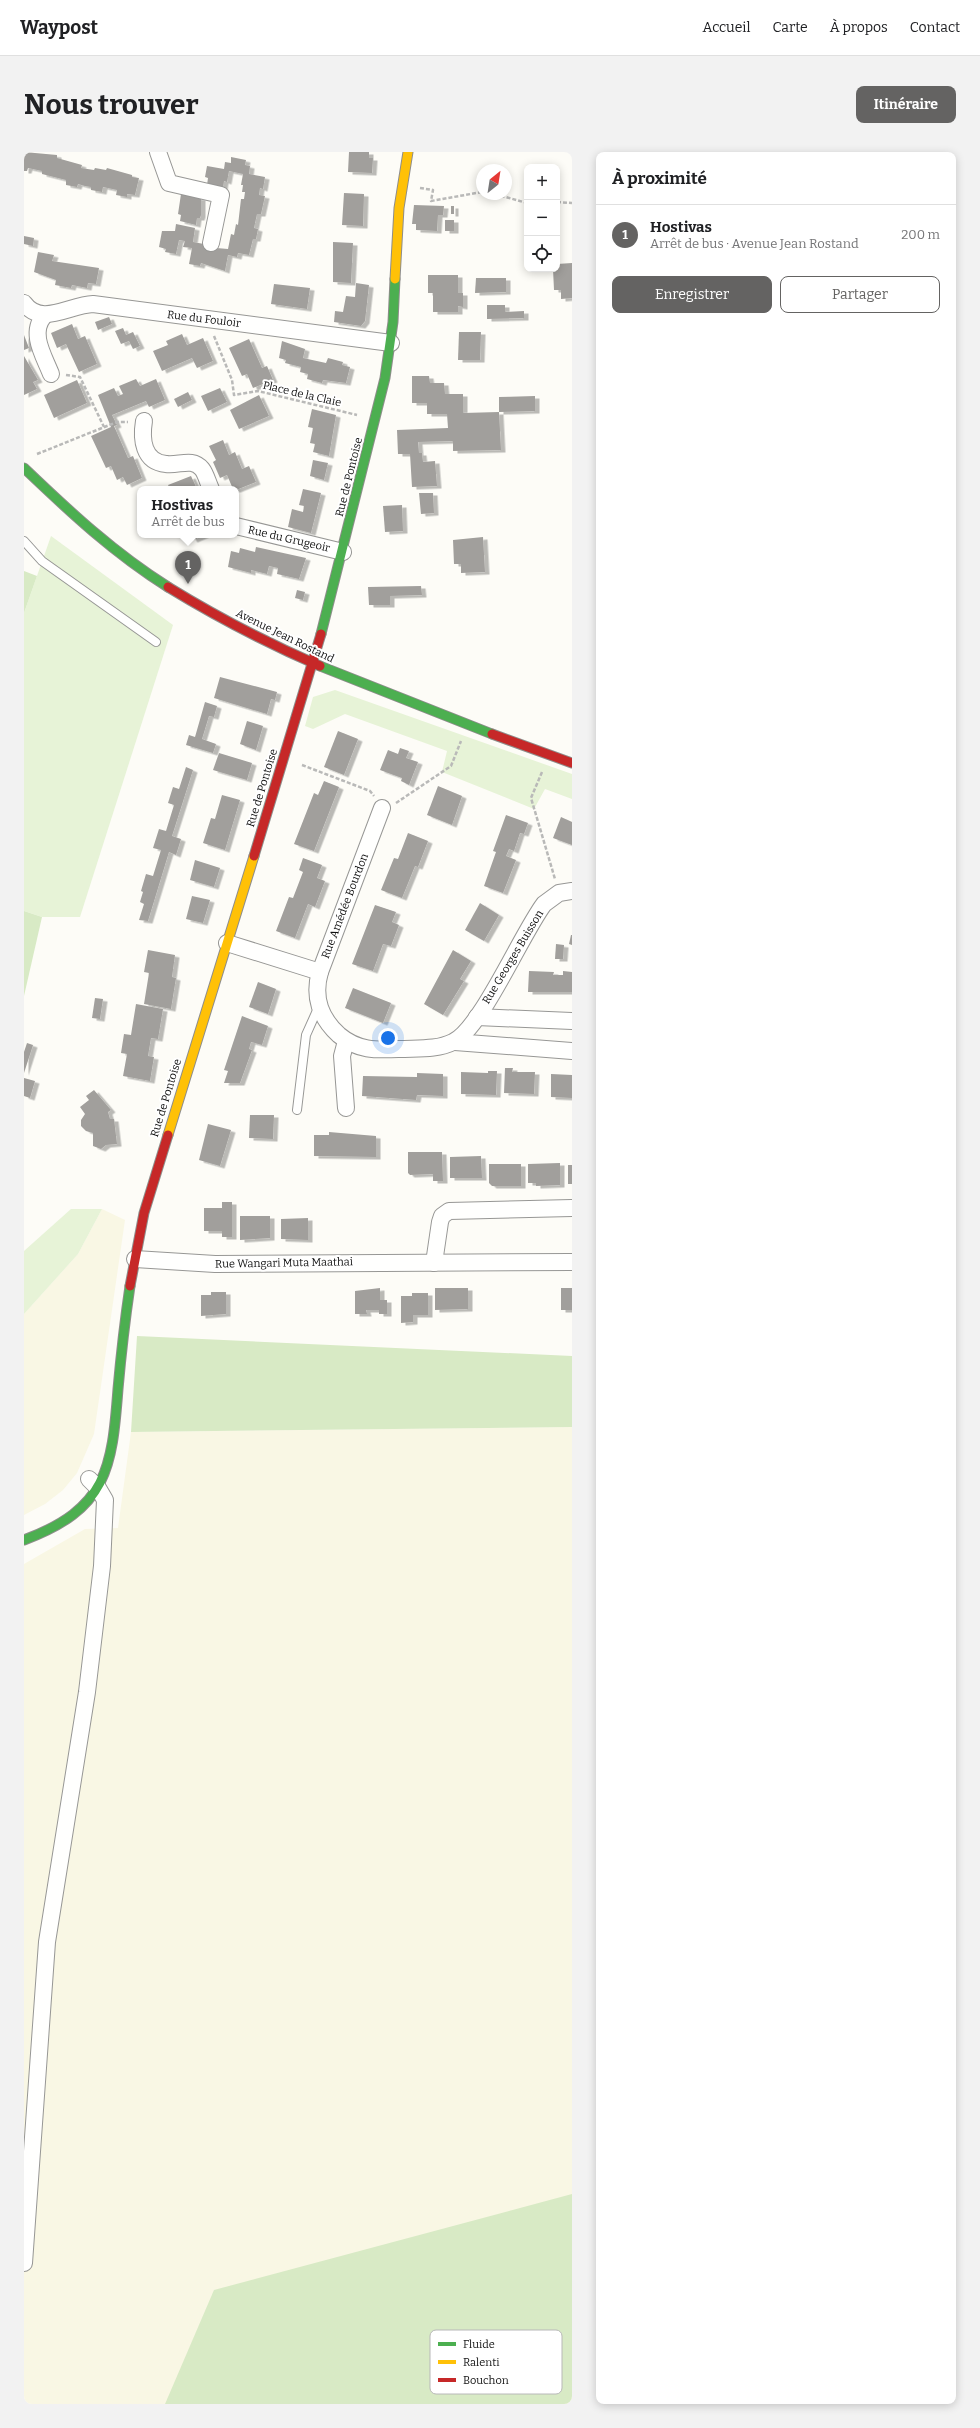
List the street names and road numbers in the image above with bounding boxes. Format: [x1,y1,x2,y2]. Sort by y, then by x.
street label: Rue du Fouloir [166,308,242,330]
street label: Place de la Claie [261,379,343,409]
street label: Rue de Pontoise [333,436,365,518]
street label: Rue du Grugeoir [247,523,331,555]
street label: Avenue Jean Rostand [234,607,337,666]
street label: Rue de Pontoise [244,747,280,829]
street label: Rue Amédée Bourdon [319,852,371,960]
street label: Rue Georges Buisson [480,908,546,1006]
street label: Rue de Pontoise [148,1057,184,1139]
street label: Rue Wangari Muta Maathai [215,1255,354,1271]

